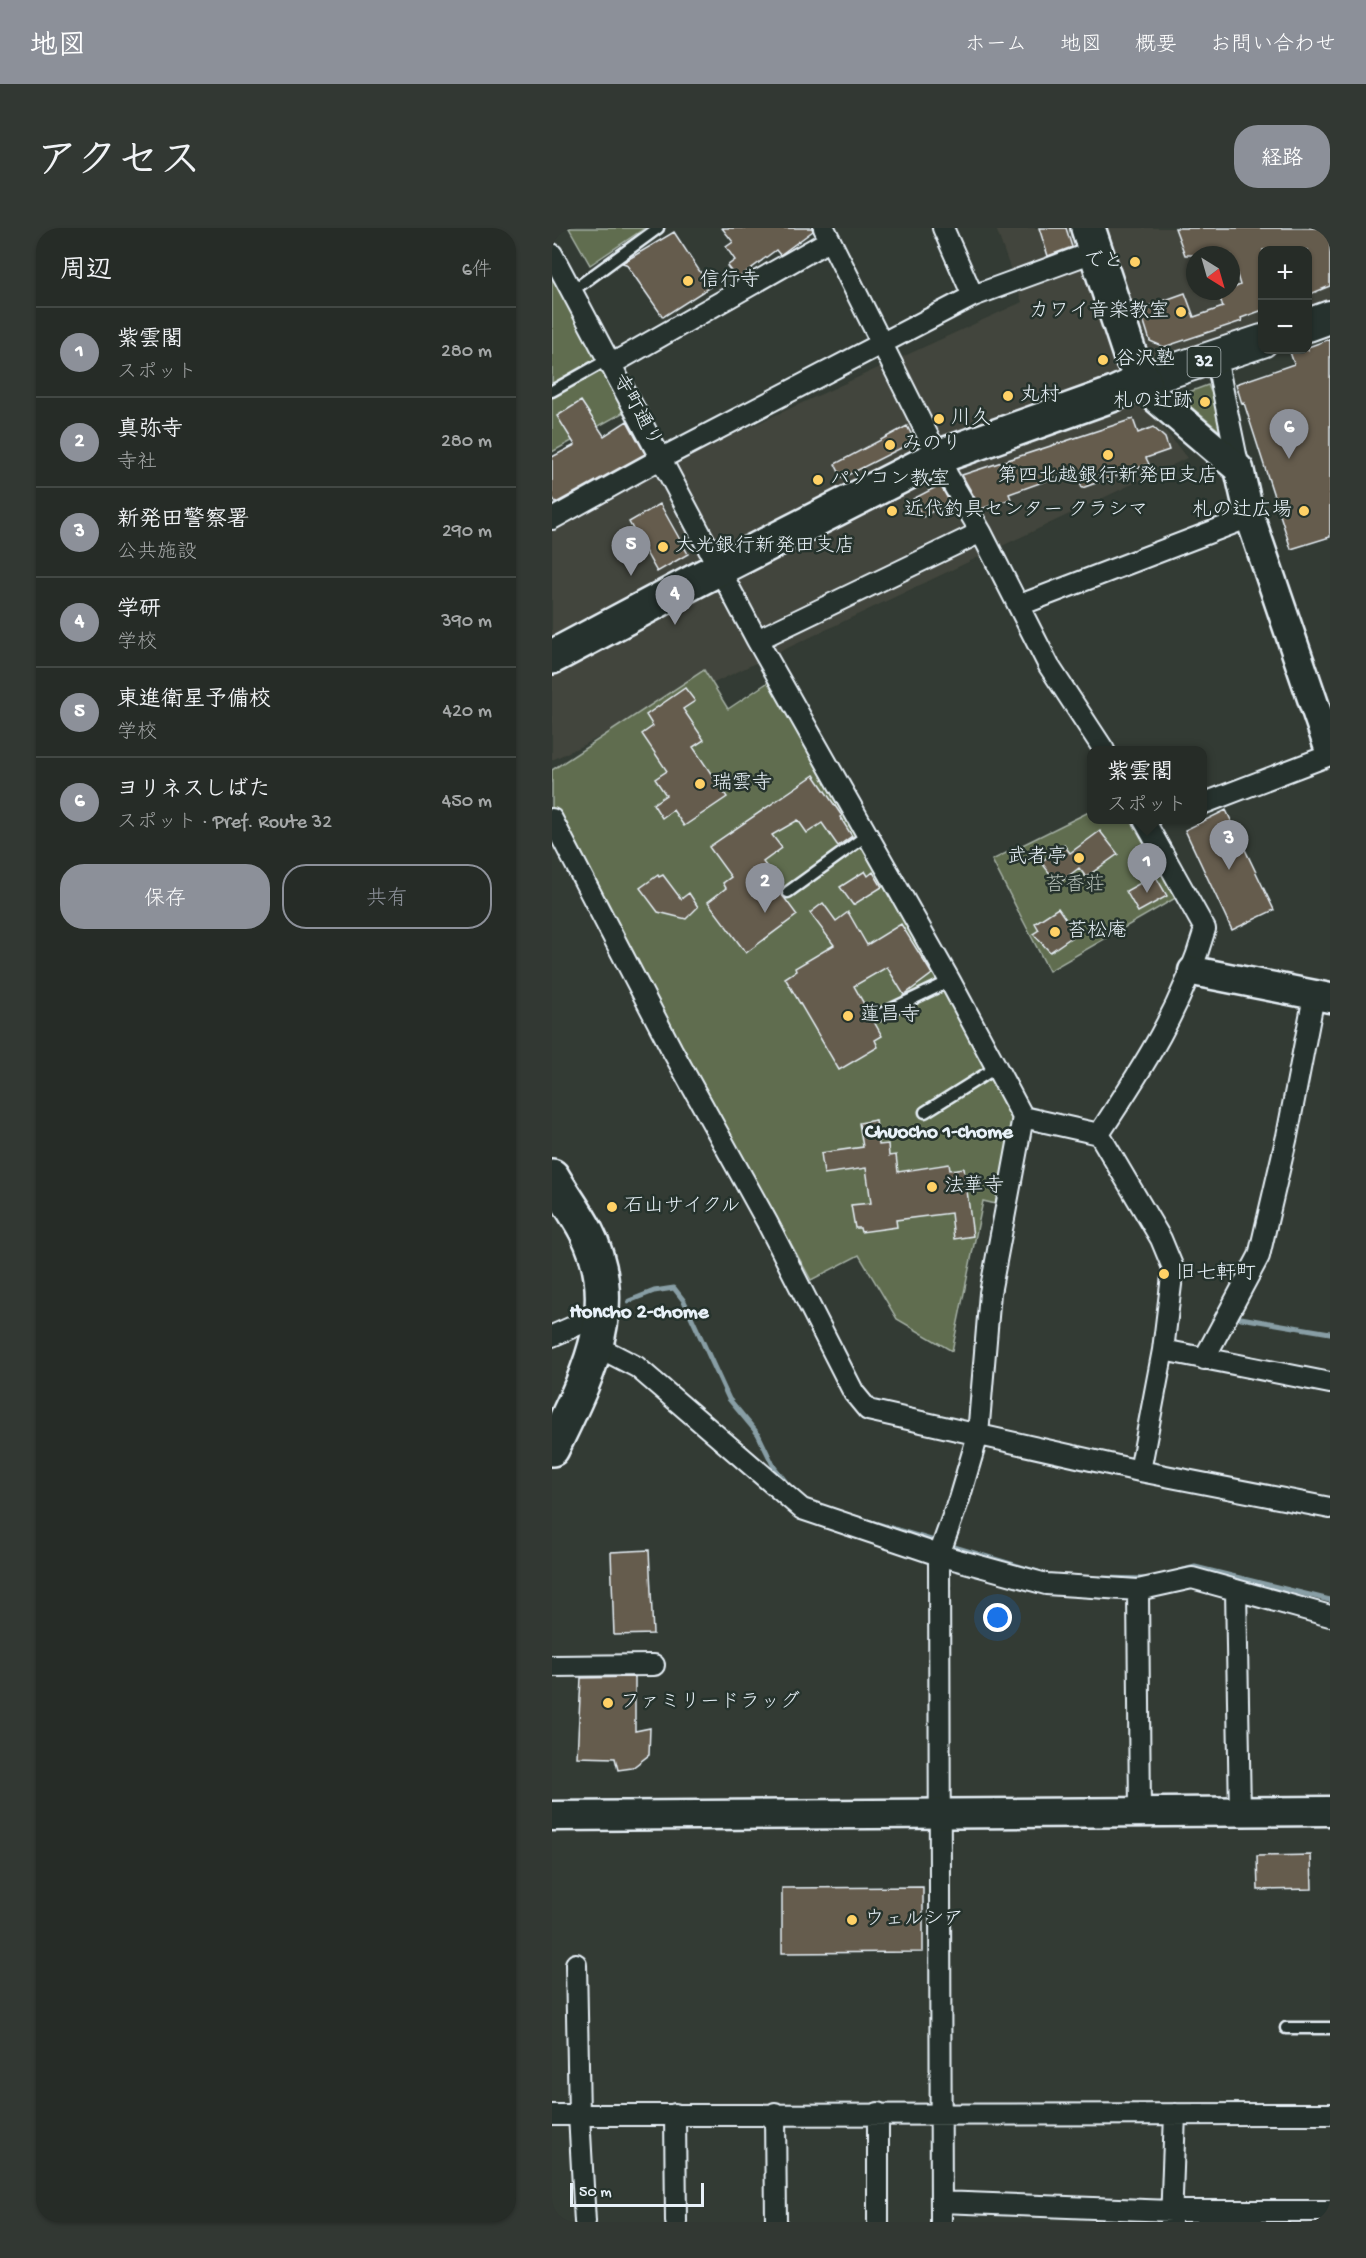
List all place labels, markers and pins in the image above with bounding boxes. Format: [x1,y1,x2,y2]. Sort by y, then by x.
place label: でと [1083,250,1123,274]
marker: でと [1128,255,1142,269]
place label: 信行寺 [700,268,760,293]
marker: 信行寺 [681,274,695,288]
place label: カワイ音楽教室 [1029,299,1169,324]
marker: カワイ音楽教室 [1174,305,1188,319]
place label: 谷沢塾 [1115,348,1175,372]
marker: 谷沢塾 [1096,353,1110,367]
place label: 丸村 [1020,384,1060,408]
marker: 丸村 [1001,389,1015,403]
place label: 札の辻跡 [1113,389,1193,414]
marker: 札の辻跡 [1198,395,1212,409]
place label: 川久 [951,407,991,431]
pin: 6 [1270,410,1308,459]
marker: 川久 [932,412,946,426]
place label: みのり [902,434,962,457]
marker: みのり [883,438,897,452]
marker: 第四北越銀行新発田支店 [1101,448,1115,462]
place label: 第四北越銀行新発田支店 [998,464,1218,489]
place label: パソコン教室 [830,468,950,492]
marker: パソコン教室 [811,473,825,487]
place label: 近代釣具センター クラシマ [904,498,1148,523]
place label: 札の辻広場 [1192,498,1292,523]
marker: 近代釣具センター クラシマ [885,504,899,518]
marker: 札の辻広場 [1297,504,1311,518]
pin: 5 [612,526,650,576]
place label: 大光銀行新発田支店 [675,534,855,559]
marker: 大光銀行新発田支店 [656,540,670,554]
pin: 4 [656,576,694,625]
place label: 瑞雲寺 [712,771,772,796]
marker: 瑞雲寺 [693,777,707,791]
pin: 3 [1210,820,1248,870]
pin: 1 [1128,844,1166,893]
place label: 武者亭 [1007,845,1067,870]
marker: 武者亭 [1072,851,1086,865]
pin: 2 [746,864,784,913]
place label: 苔松庵 [1067,919,1127,944]
marker: 苔松庵 [1048,925,1062,939]
place label: 蓮昌寺 [860,1003,920,1028]
marker: 蓮昌寺 [841,1009,855,1023]
place label: 法華寺 [944,1174,1004,1199]
marker: 法華寺 [925,1180,939,1194]
place label: 石山サイクル [624,1196,741,1219]
marker: 石山サイクル [605,1200,619,1214]
place label: 旧七軒町 [1176,1262,1256,1286]
marker: 旧七軒町 [1157,1267,1171,1281]
place label: ファミリードラッグ [620,1690,800,1715]
marker: ファミリードラッグ [601,1696,615,1710]
place label: ウェルシア [864,1908,964,1932]
marker: ウェルシア [845,1913,859,1927]

